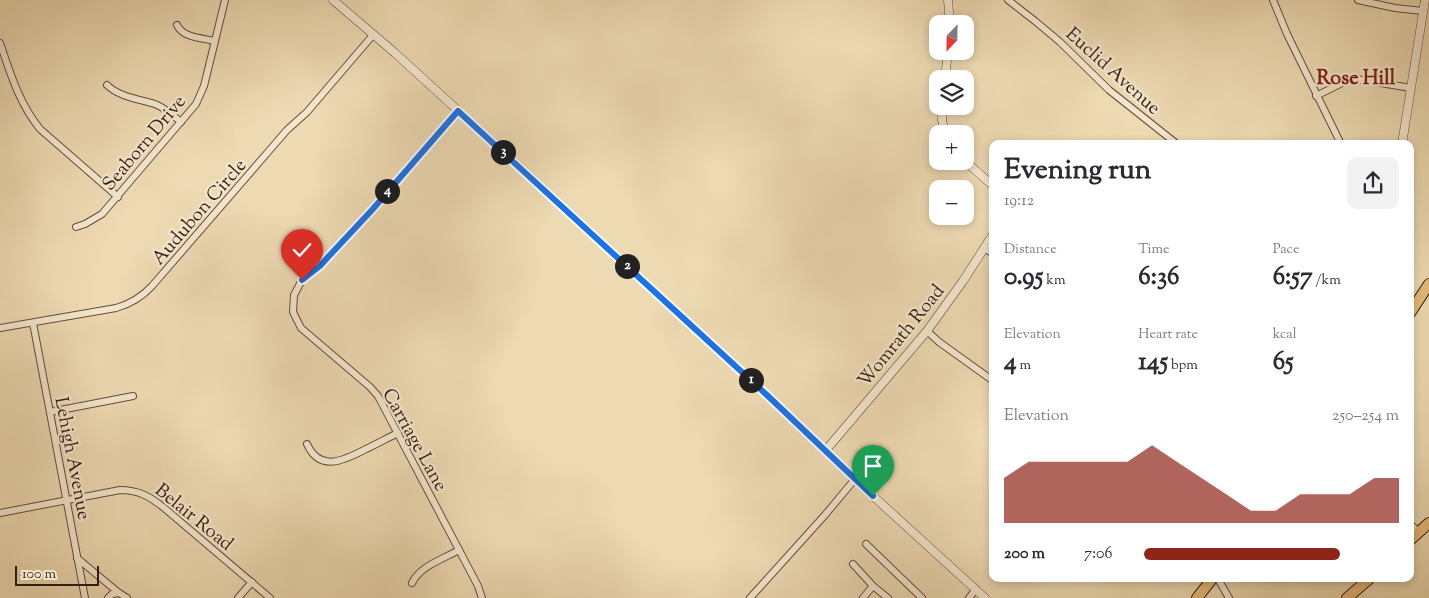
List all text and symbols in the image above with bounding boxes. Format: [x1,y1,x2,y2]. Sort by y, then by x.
north arrow [929,15,974,60]
map controls [929,15,974,225]
street label: Euclid Avenue [1059,22,1166,122]
district label: Rose Hill [1317,65,1396,94]
button: layers [929,70,974,115]
street label: Seaborn Drive [97,90,193,197]
button: + [929,125,974,170]
pin: 3 [490,140,516,164]
text: 3 [501,142,506,162]
text: Evening run [1004,151,1151,191]
street label: Audubon Circle [146,153,254,272]
button: share [1347,157,1399,209]
pin: 4 [374,178,400,204]
button: − [929,180,974,225]
text: 4 [384,181,391,201]
text: 19:12 [1004,190,1034,213]
pin [281,229,323,280]
icon: check [288,236,316,264]
text: Distance [1004,240,1057,260]
text: Time [1138,240,1169,260]
text: Pace [1273,240,1299,260]
pin: 2 [614,254,640,278]
text: 2 [624,256,631,276]
text: 0.95 [1004,260,1043,296]
text: 6:36 [1138,260,1179,296]
text: 6:57 [1273,260,1312,296]
text: km [1043,271,1066,291]
text: /km [1312,271,1341,291]
street label: Womrath Road [852,279,952,394]
text: Elevation [1004,325,1061,345]
text: Heart rate [1138,325,1198,345]
text: kcal [1273,325,1297,345]
text: 4 [1004,345,1017,381]
text: 145 [1138,345,1168,381]
text: 65 [1273,345,1294,381]
text: m [1017,356,1031,376]
text: bpm [1168,356,1198,376]
pin: 1 [738,368,764,392]
text: 1 [749,370,754,390]
street label: Carriage Lane [374,384,453,497]
street label: Lehigh Avenue [46,395,97,522]
text: Elevation [1004,405,1069,428]
text: 250–254 m [1332,405,1399,428]
pin [852,445,894,496]
icon: arrive [859,452,887,480]
street label: Belair Road [148,478,239,558]
text: 200 m [1004,543,1045,566]
text: 7:06 [1084,543,1112,566]
scale bar [15,563,99,586]
text: 100 m [22,565,56,585]

